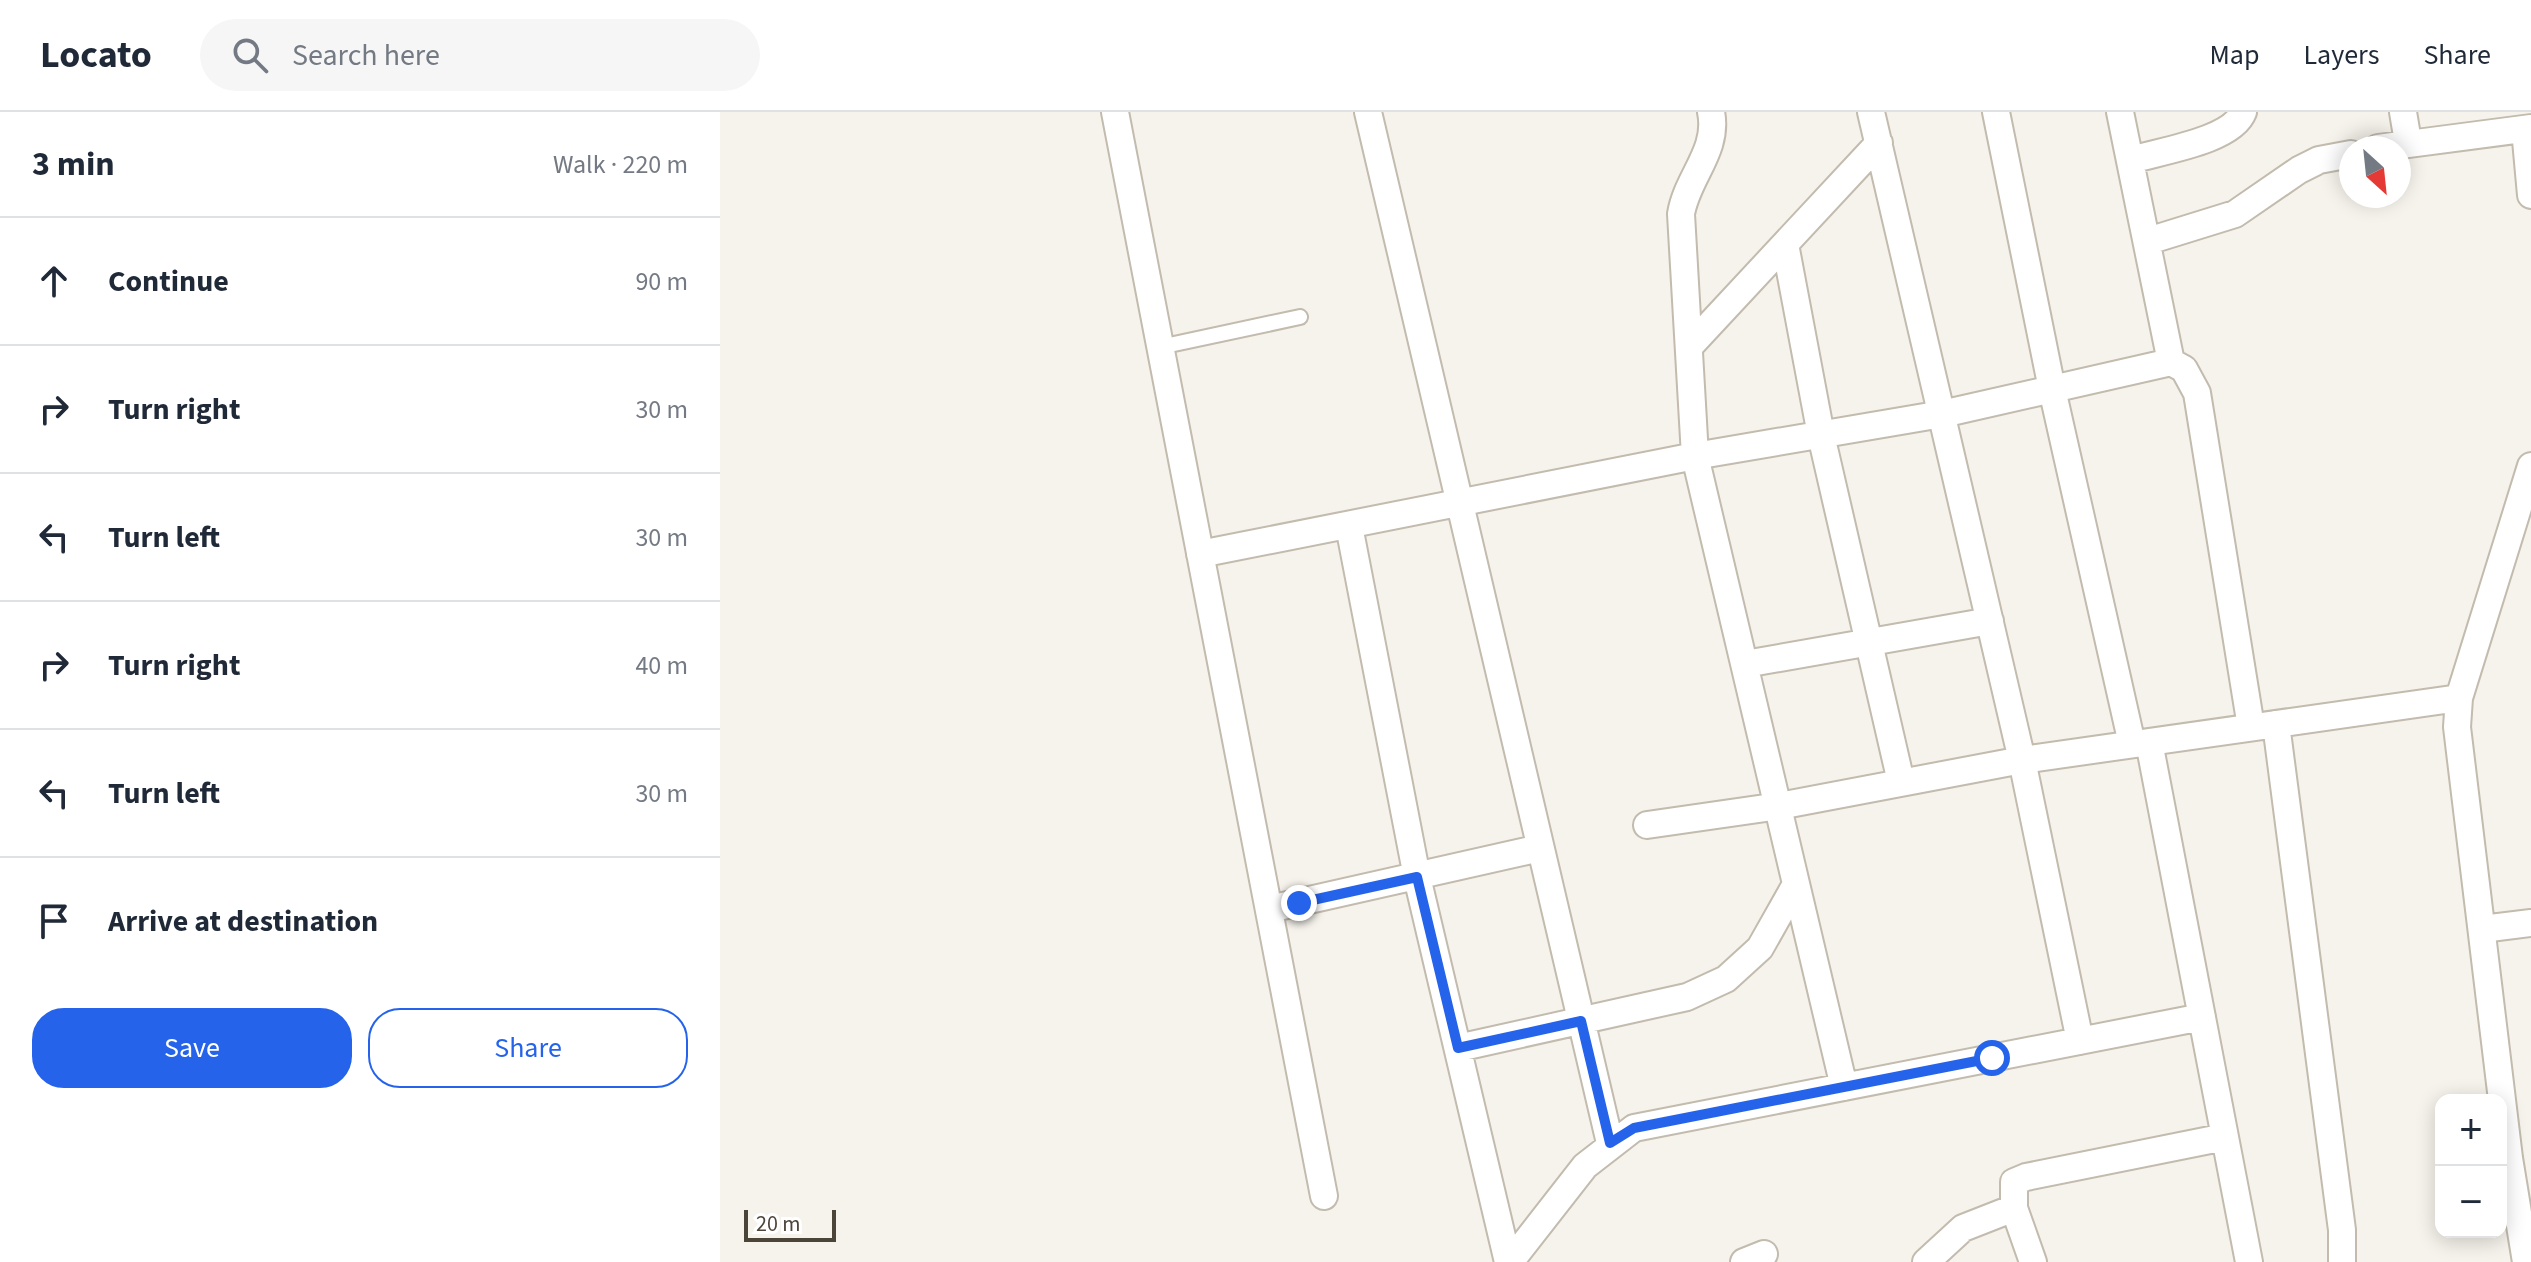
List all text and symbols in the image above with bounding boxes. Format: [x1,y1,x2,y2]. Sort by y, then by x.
search box [200,19,760,91]
text: Locato [40,28,152,82]
icon: search [228,33,272,77]
text: Search here [292,34,440,77]
text: Map [2209,35,2259,75]
text: Layers [2303,35,2379,75]
text: Share [2423,35,2491,75]
north arrow [2339,136,2411,208]
text: 3 min [32,140,115,189]
text: Walk · 220 m [553,146,688,183]
icon: ahead [32,259,76,303]
text: Continue [108,260,229,303]
text: 90 m [635,263,688,300]
icon: right [32,387,76,431]
text: Turn right [108,388,240,431]
text: 30 m [635,391,688,428]
icon: left [32,515,76,559]
text: Turn left [108,516,220,559]
text: 30 m [635,519,688,556]
icon: right [32,643,76,687]
text: Turn right [108,644,240,687]
text: 40 m [635,647,688,684]
icon: left [32,771,76,815]
text: Turn left [108,772,220,815]
text: 30 m [635,775,688,812]
route end [1281,885,1317,921]
icon: arrive [32,899,76,943]
text: Arrive at destination [108,900,378,943]
button: Save [32,1008,352,1088]
button: Share [368,1008,688,1088]
route start [1974,1040,2010,1076]
map controls [2435,1094,2507,1238]
button: + [2435,1094,2507,1166]
button: − [2435,1166,2507,1238]
scale bar [744,1206,836,1242]
text: 20 m [756,1208,801,1240]

